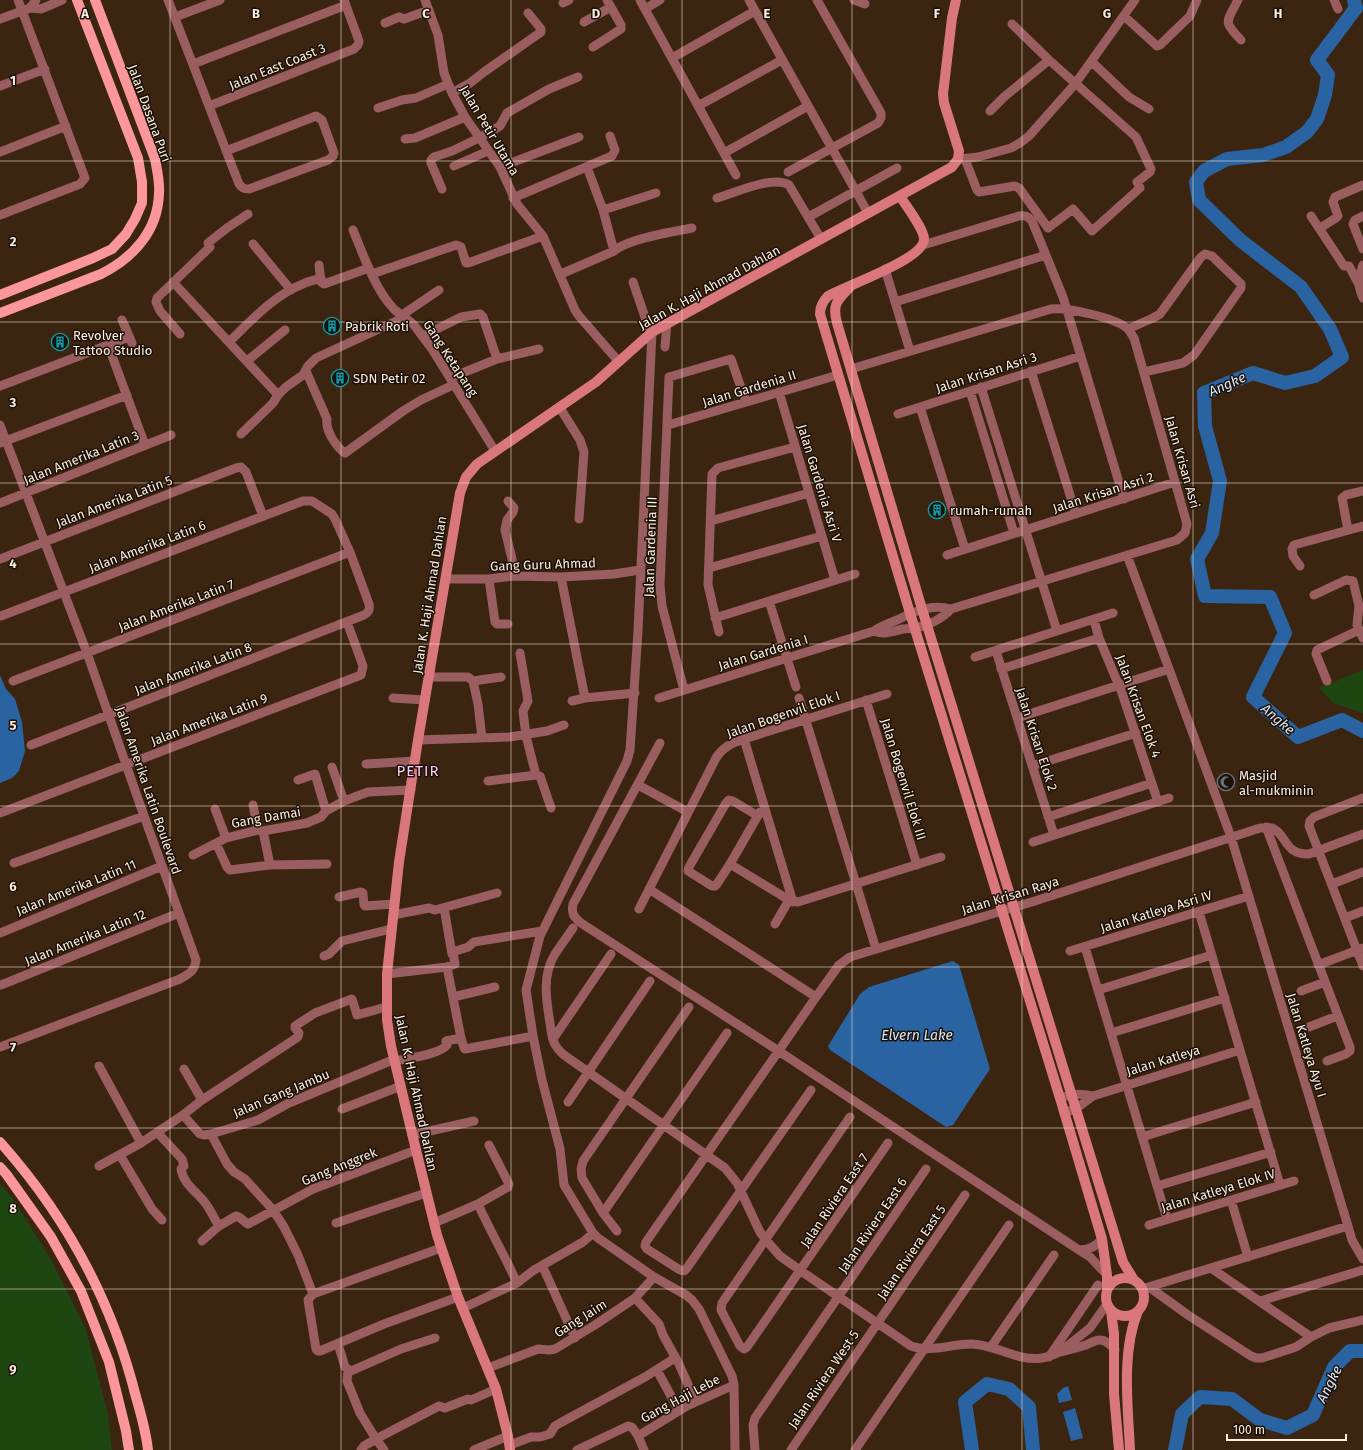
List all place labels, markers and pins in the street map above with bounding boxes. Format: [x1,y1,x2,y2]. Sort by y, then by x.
building icon: Pabrik Roti [322,316,342,336]
place label: Pabrik Roti [345,319,409,334]
place label: Revolver Tattoo Studio [73,328,152,358]
building icon: Revolver Tattoo Studio [50,332,70,352]
building icon: SDN Petir 02 [330,368,350,388]
place label: SDN Petir 02 [353,371,425,386]
building icon: rumah-rumah [927,500,947,520]
place label: rumah-rumah [950,503,1032,518]
place label: Masjid al-mukminin [1239,768,1314,798]
mosque icon: Masjid al-mukminin [1216,772,1236,792]

